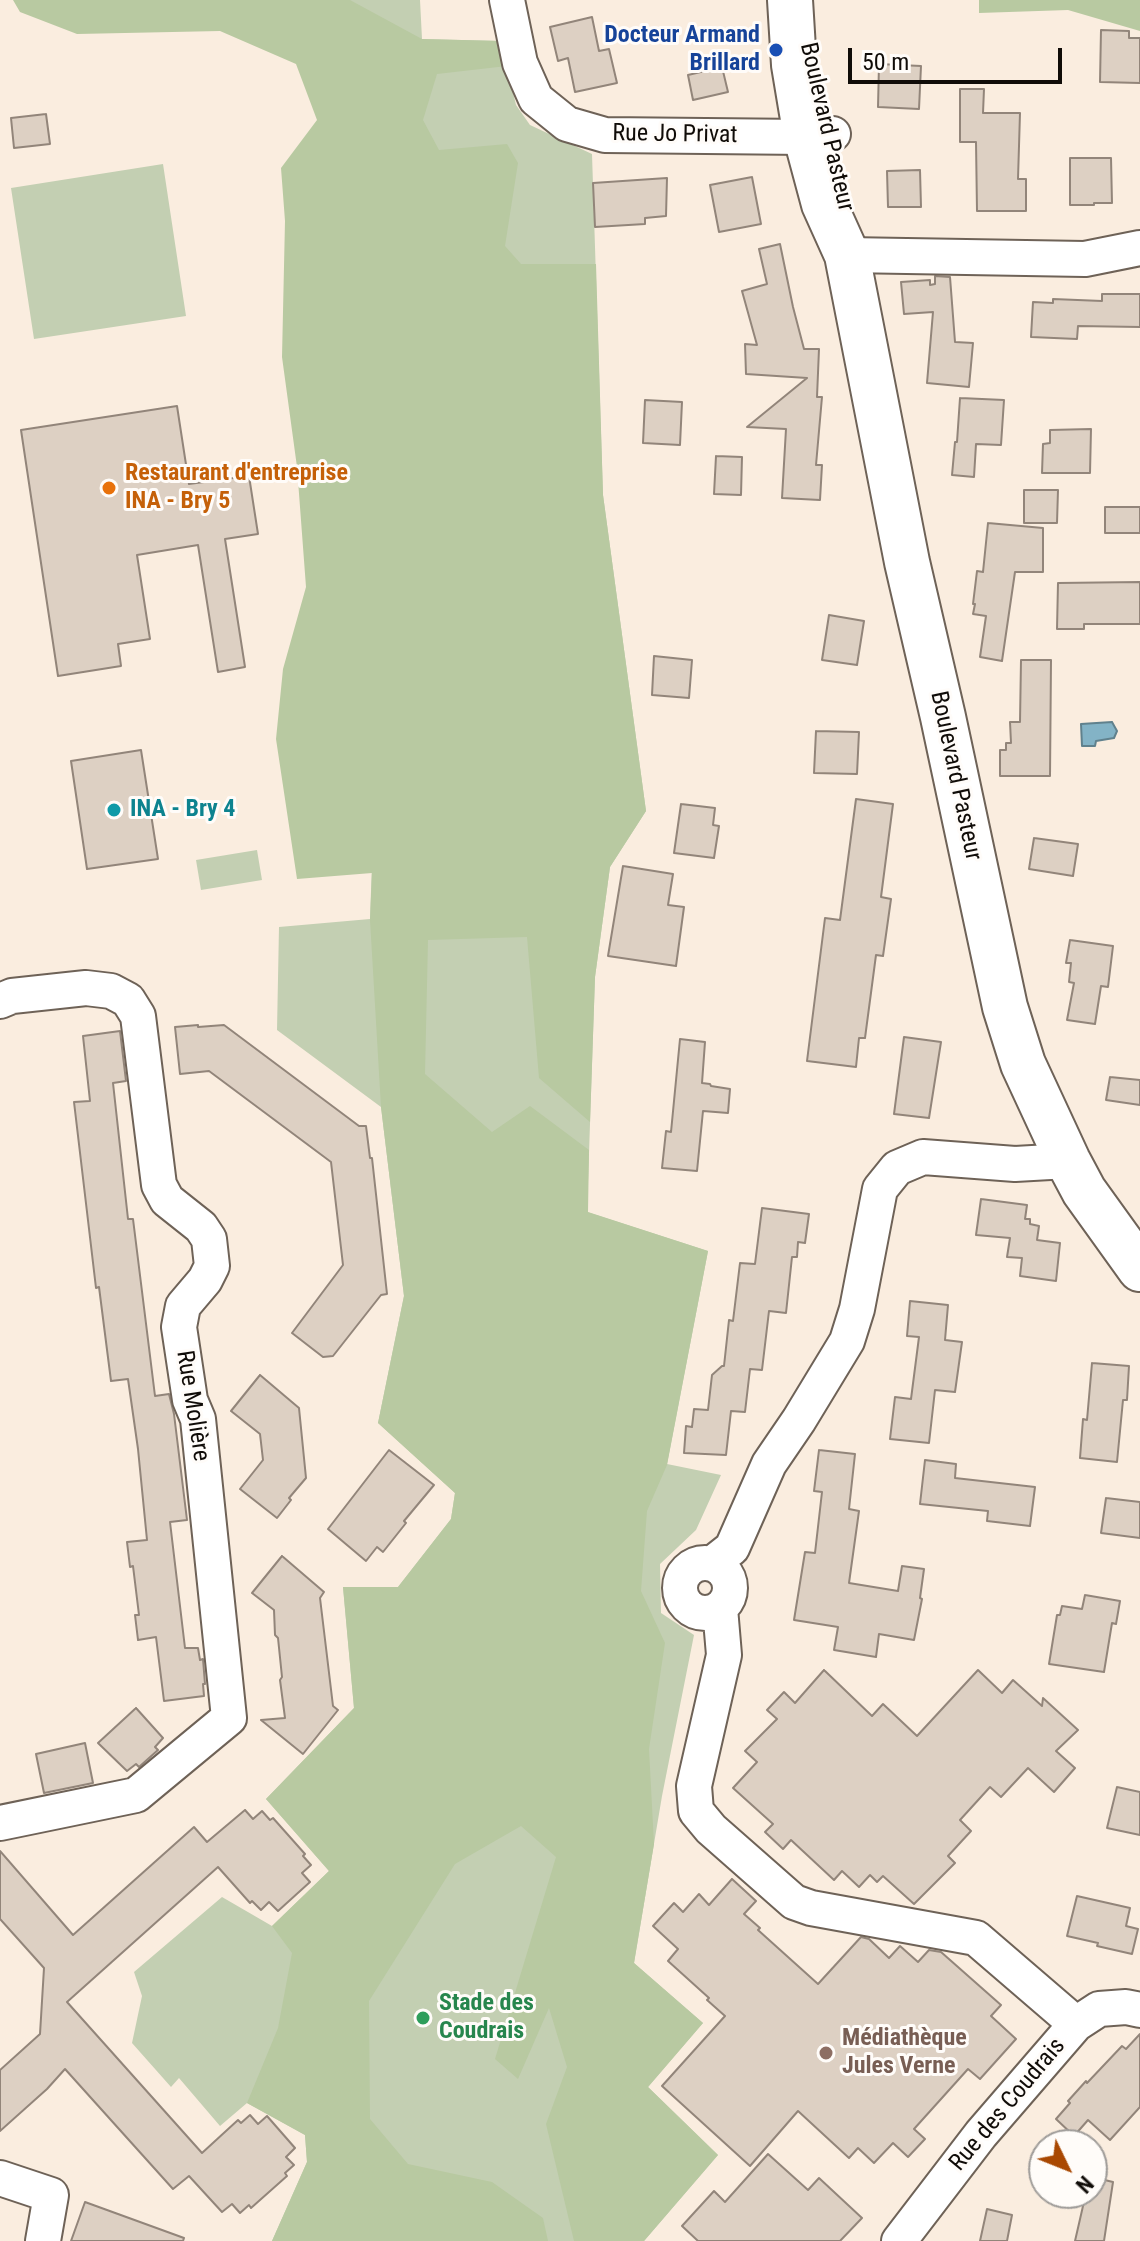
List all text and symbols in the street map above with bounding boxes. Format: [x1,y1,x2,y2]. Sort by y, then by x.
place label: Docteur Armand Brillard [604,22,760,78]
scale bar [852,32,1066,82]
street label: Boulevard Pasteur [793,40,859,214]
marker: Docteur Armand Brillard [767,41,785,59]
text: 50 m [862,48,909,76]
street label: Rue Jo Privat [612,120,738,150]
place label: Restaurant d'entreprise INA - Bry 5 [125,460,348,516]
marker: Restaurant d'entreprise INA - Bry 5 [100,479,118,497]
street label: Boulevard Pasteur [923,689,987,863]
place label: INA - Bry 4 [130,796,235,824]
marker: INA - Bry 4 [105,801,123,819]
street label: Rue Molière [169,1348,215,1464]
place label: Stade des Coudrais [439,1990,534,2046]
marker: Stade des Coudrais [414,2009,432,2027]
place label: Médiathèque Jules Verne [842,2025,967,2081]
street label: Rue des Coudrais [944,2033,1072,2177]
marker: Médiathèque Jules Verne [817,2044,835,2062]
north arrow [1028,2129,1108,2209]
text: N [1071,2171,1098,2198]

